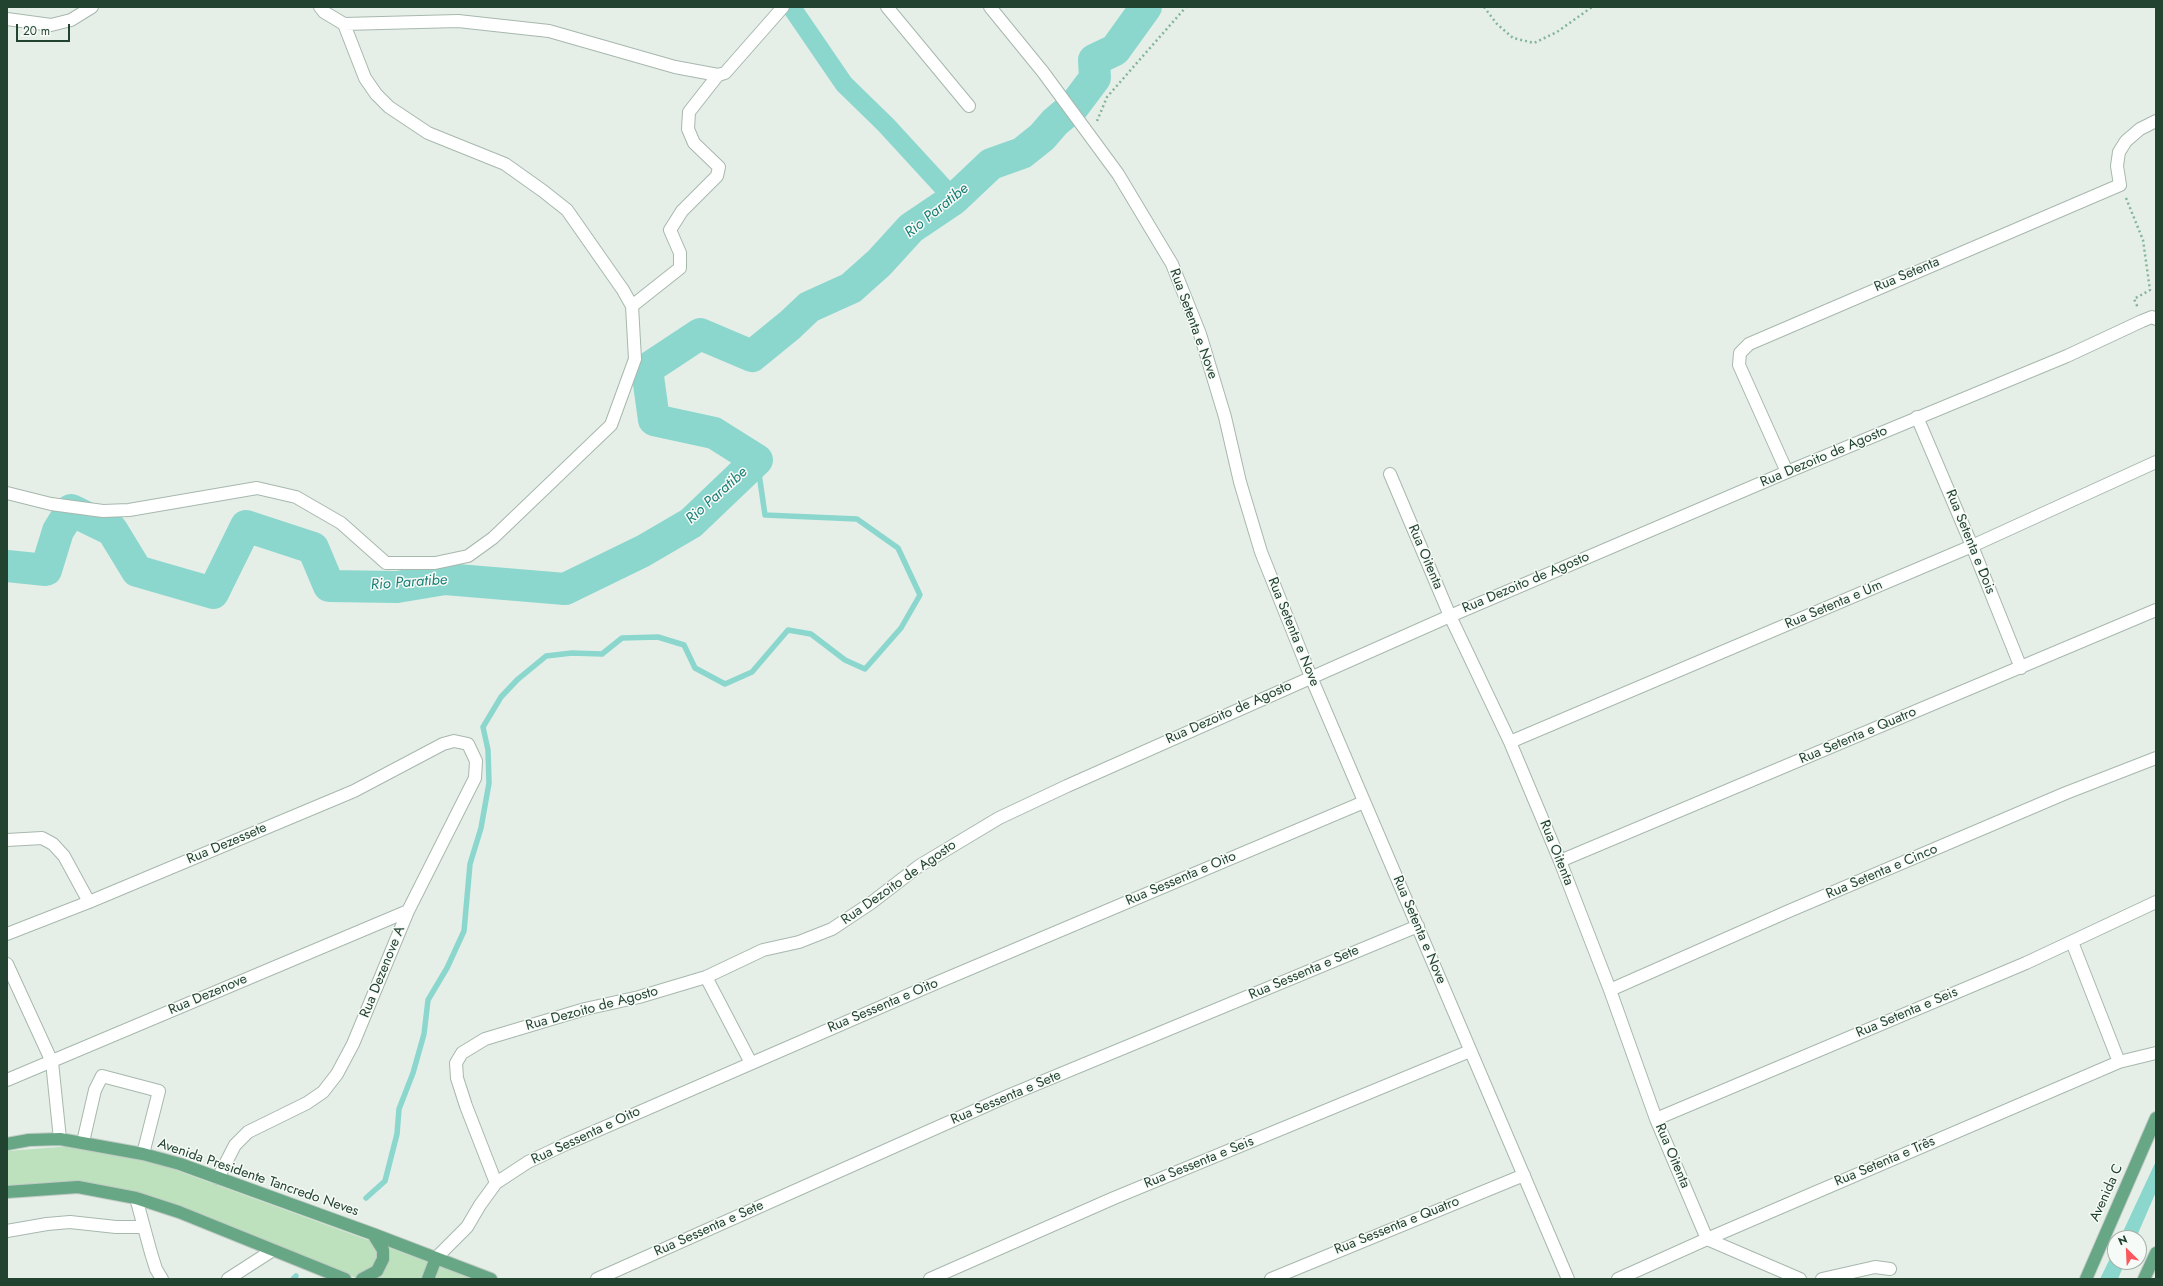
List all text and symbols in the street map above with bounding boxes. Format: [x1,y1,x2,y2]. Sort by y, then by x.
scale bar [18,16,72,42]
text: 20 m [23,22,50,40]
water label: Rio Paratibe [902,180,972,242]
street label: Rua Setenta [1872,254,1942,296]
street label: Rua Setenta e Nove [1165,267,1221,381]
street label: Rua Dezoito de Agosto [1758,423,1890,491]
water label: Rio Paratibe [683,464,751,528]
street label: Rua Setenta e Dois [1941,487,1999,597]
street label: Rua Oitenta [1404,522,1446,592]
street label: Rua Dezoito de Agosto [1460,549,1592,617]
water label: Rio Paratibe [370,571,448,595]
street label: Rua Setenta e Nove [1263,575,1323,689]
street label: Rua Setenta e Um [1783,577,1885,633]
street label: Rua Dezoito de Agosto [1163,678,1295,748]
street label: Rua Setenta e Quatro [1797,704,1919,768]
street label: Rua Oitenta [1535,818,1577,888]
street label: Rua Dezessete [185,820,269,868]
street label: Rua Dezoito de Agosto [838,837,960,929]
street label: Rua Setenta e Cinco [1824,841,1940,903]
street label: Rua Sessenta e Oito [1123,848,1239,910]
street label: Rua Setenta e Nove [1389,873,1449,987]
street label: Rua Dezenove A [357,924,409,1020]
street label: Rua Sessenta e Sete [1246,942,1362,1004]
street label: Rua Dezenove [166,971,250,1019]
street label: Rua Sessenta e Oito [825,975,941,1037]
street label: Rua Dezoito de Agosto [524,983,660,1035]
street label: Rua Setenta e Seis [1854,984,1960,1042]
street label: Rua Sessenta e Sete [948,1067,1064,1129]
street label: Rua Sessenta e Oito [529,1103,643,1169]
street label: Rua Oitenta [1651,1121,1693,1191]
street label: Rua Sessenta e Seis [1142,1133,1256,1193]
street label: Rua Setenta e Três [1832,1133,1938,1191]
street label: Avenida Presidente Tancredo Neves [155,1136,361,1220]
street label: Avenida C [2087,1162,2127,1224]
street label: Rua Sessenta e Quatro [1332,1193,1462,1259]
street label: Rua Sessenta e Sete [652,1197,766,1261]
north arrow [2107,1230,2147,1270]
text: N [2115,1231,2130,1249]

